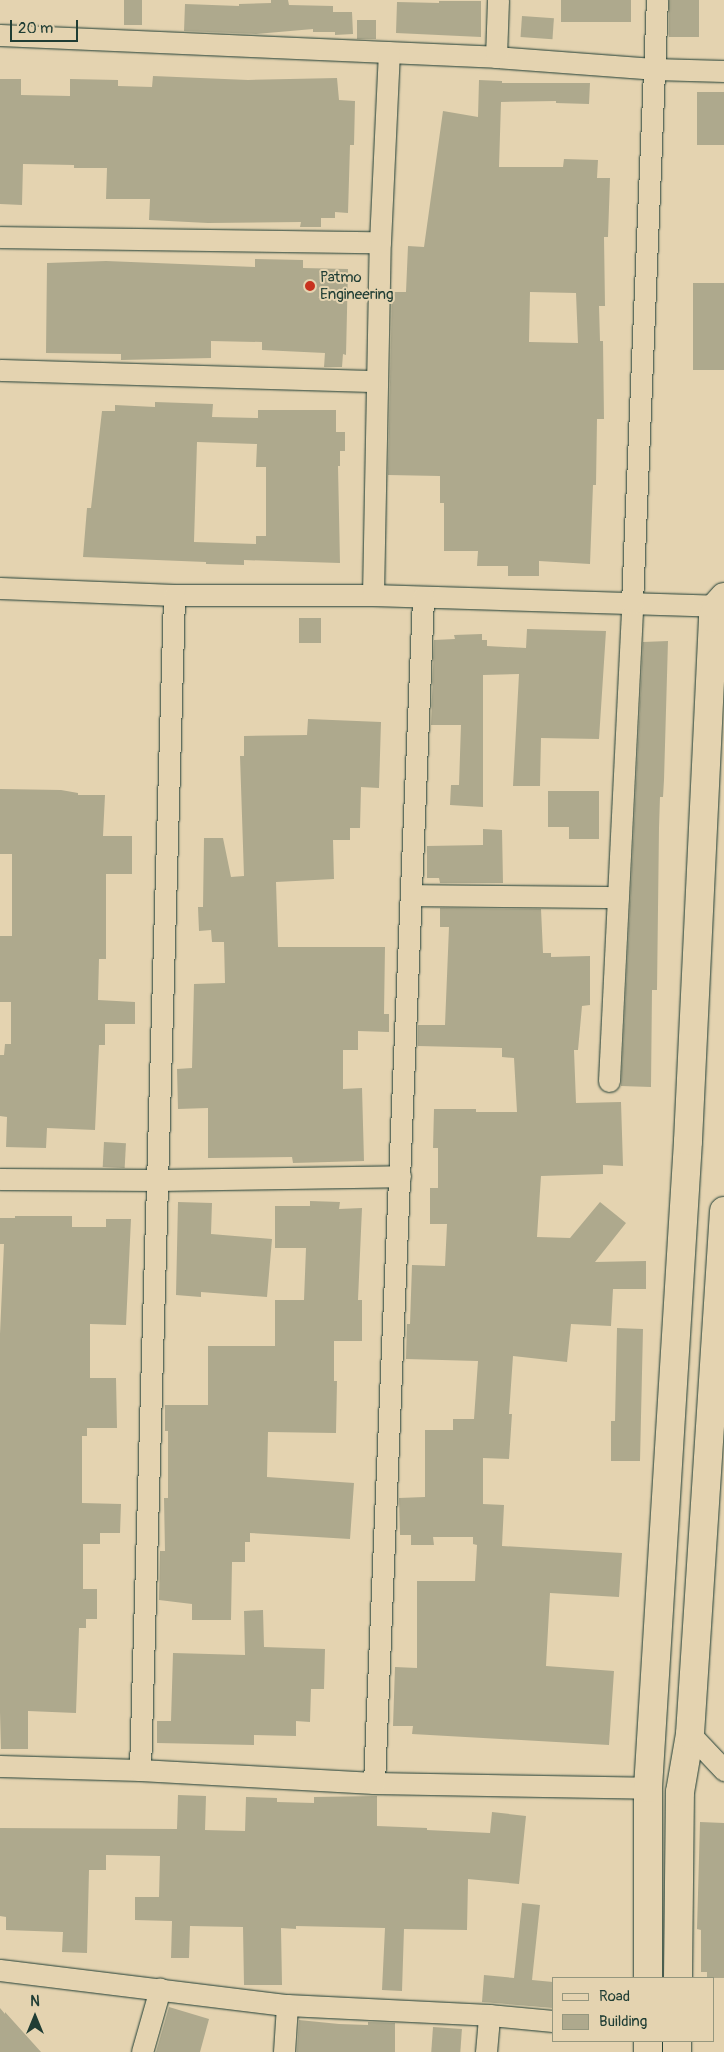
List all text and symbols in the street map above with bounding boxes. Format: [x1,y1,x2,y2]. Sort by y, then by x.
scale bar [12,10,80,42]
text: 20 m [18,19,53,38]
place label: Patmo Engineering [320,268,394,303]
marker: Patmo Engineering [304,280,316,292]
legend [552,1977,714,2042]
text: Road [599,1987,630,2006]
north arrow [10,1992,60,2042]
text: N [30,1993,40,2010]
text: Building [599,2012,647,2031]

